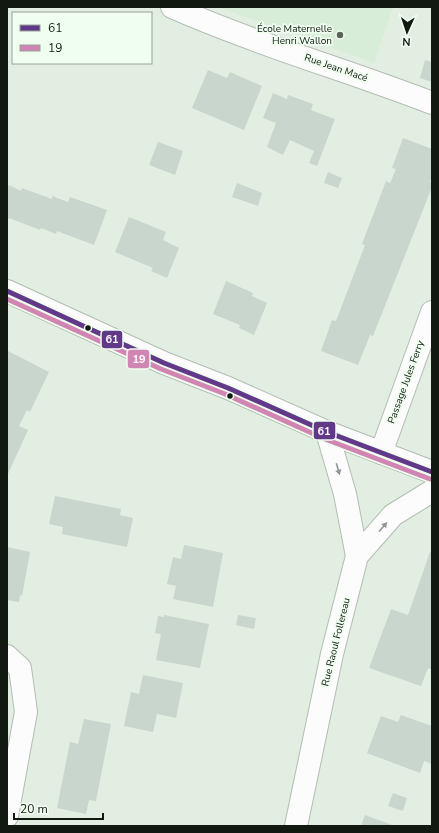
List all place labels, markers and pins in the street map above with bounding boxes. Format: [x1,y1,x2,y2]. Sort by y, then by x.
place label: École Maternelle Henri Wallon [257,22,332,48]
marker: École Maternelle Henri Wallon [335,30,345,40]
unlabelled marker [83,323,93,333]
unlabelled marker [225,391,235,401]

